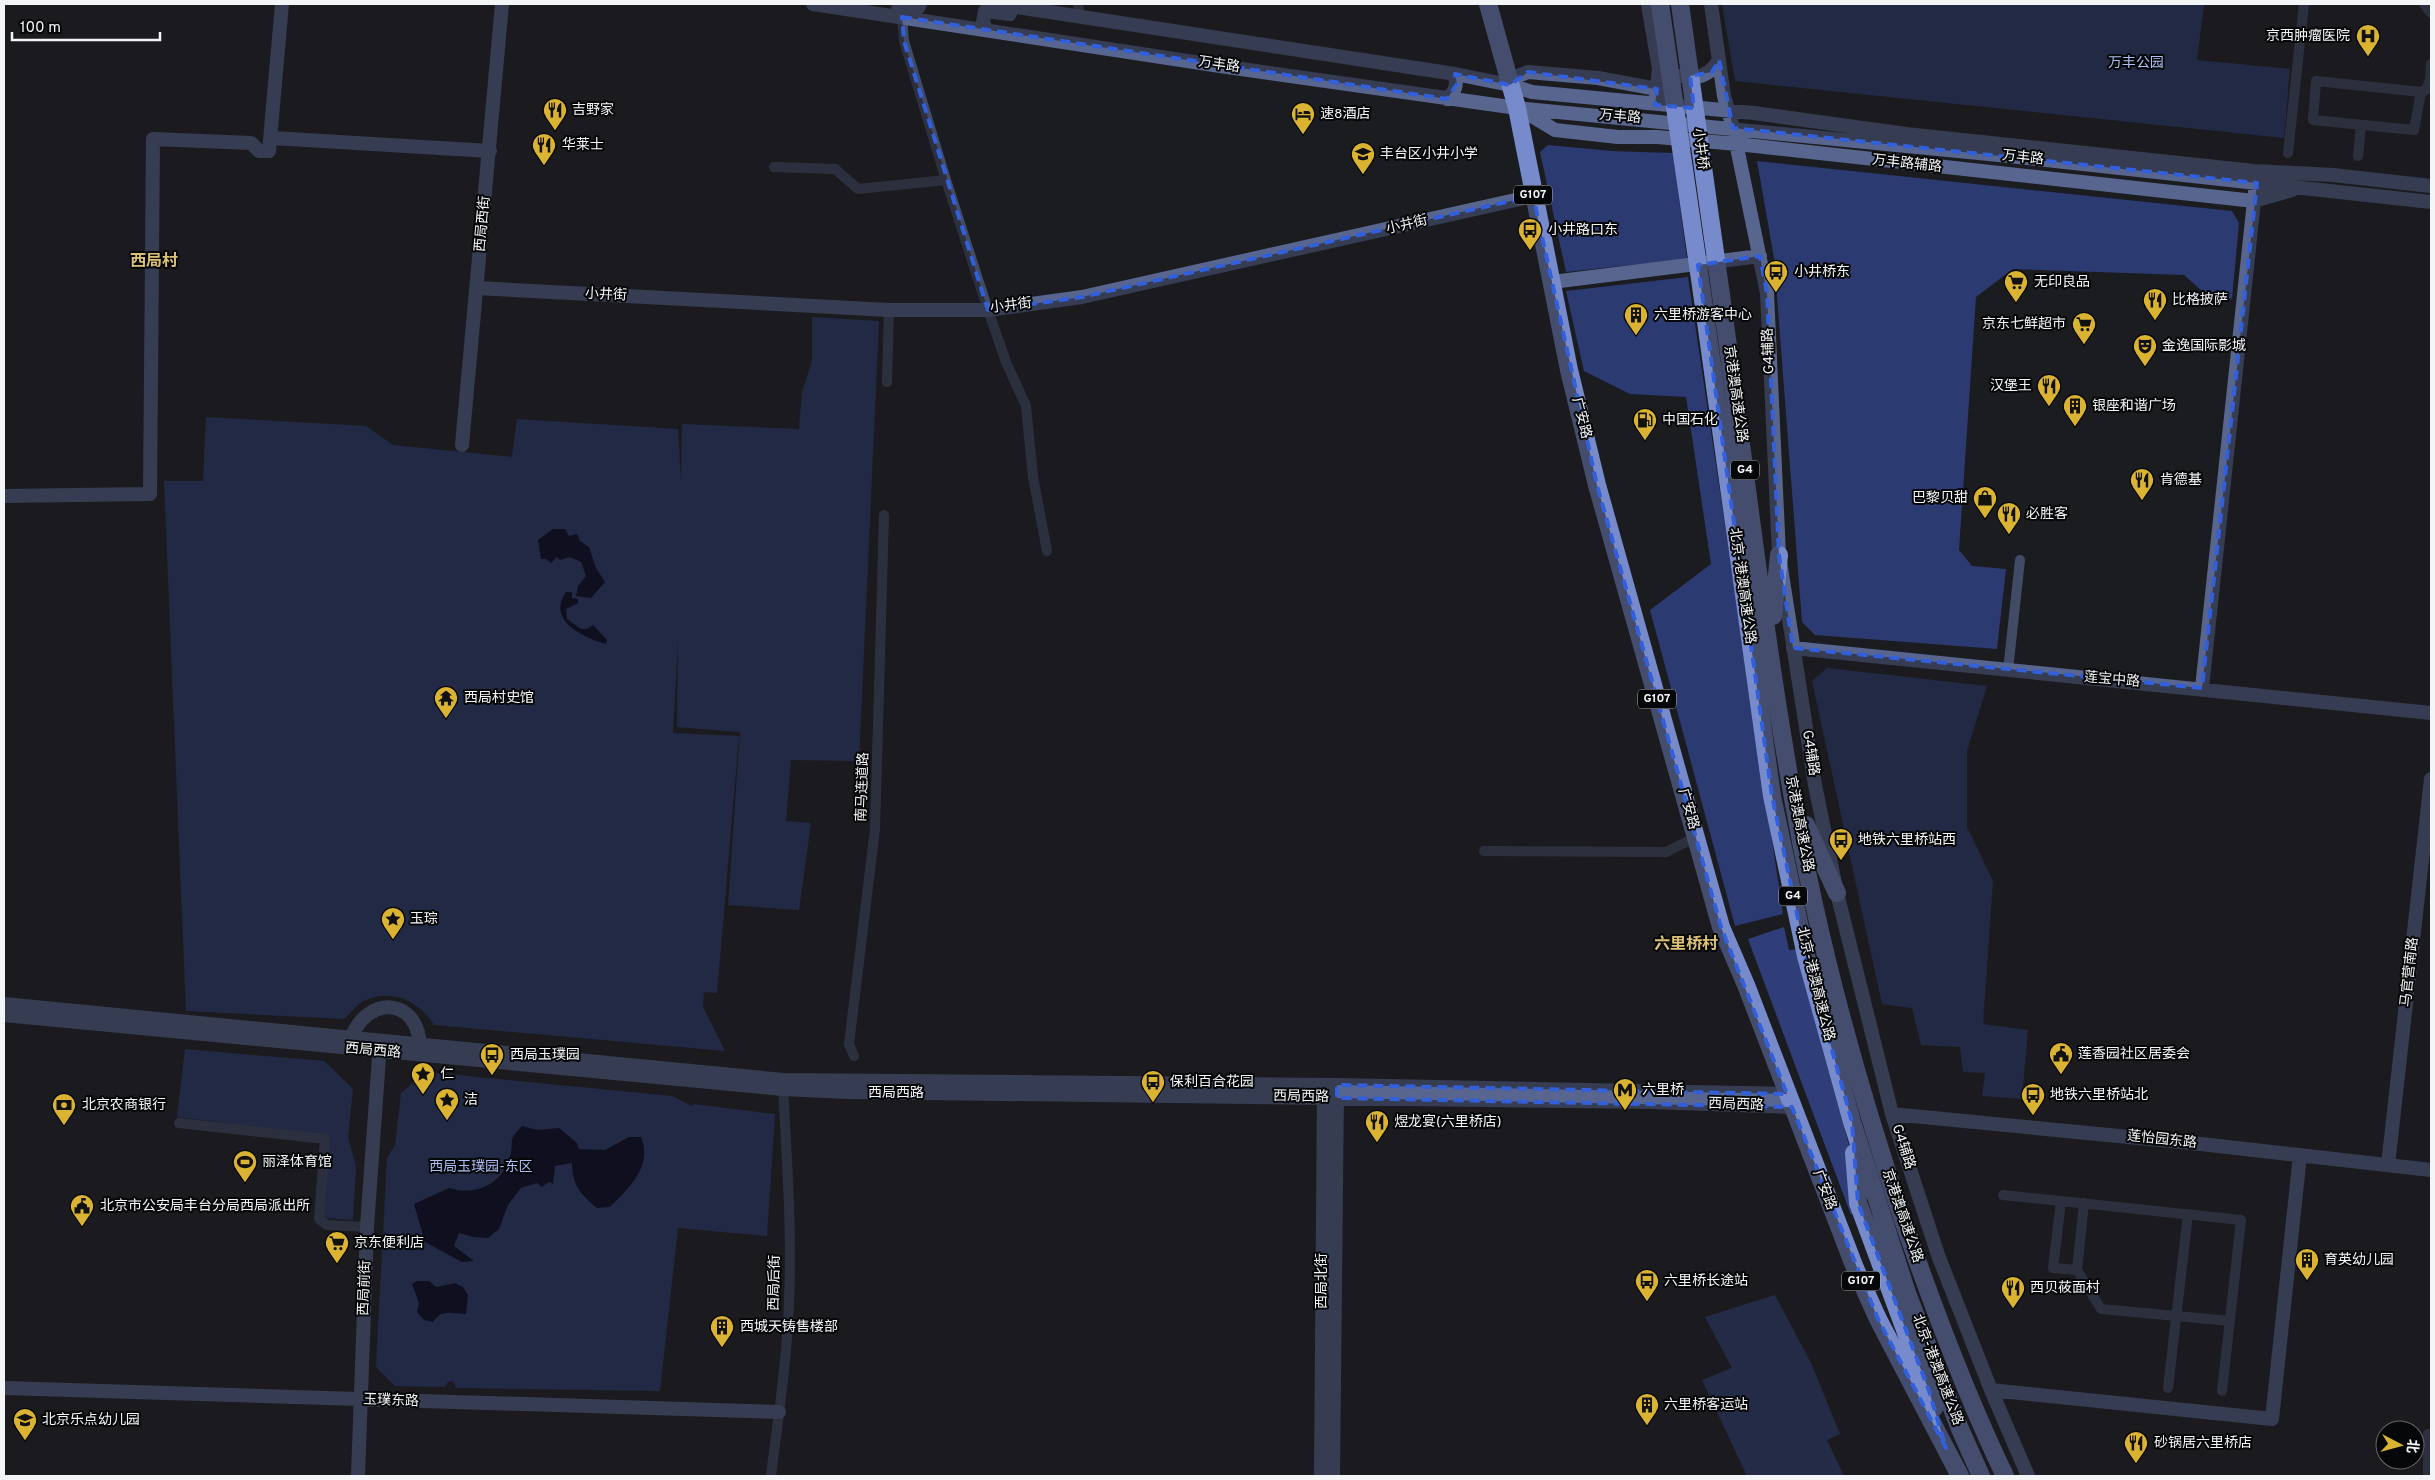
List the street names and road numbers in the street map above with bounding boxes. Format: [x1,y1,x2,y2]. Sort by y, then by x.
street label: 万丰路 [1197,54,1241,76]
street label: 万丰路 [1598,107,1642,127]
street label: 小井桥 [1689,127,1712,171]
street label: 万丰路 [2001,147,2045,169]
street label: 万丰路辅路 [1871,152,1943,176]
road number: G107 [1514,186,1552,204]
street label: 西局西街 [472,195,494,253]
street label: 小井街 [1384,211,1429,238]
street label: 小井街 [585,284,627,305]
street label: 小井街 [989,294,1033,317]
street label: G4辅路 [1760,328,1778,374]
street label: 京港澳高速公路 [1720,344,1750,444]
street label: 广安路 [1568,396,1594,440]
road number: G4 [1731,460,1759,480]
street label: 北京-港澳高速公路 [1725,526,1760,645]
street label: 莲宝中路 [2083,669,2141,691]
road number: G107 [1638,690,1676,709]
street label: G4辅路 [1798,729,1822,777]
street label: 南马连道路 [853,752,873,822]
street label: 京港澳高速公路 [1781,774,1817,874]
street label: 广安路 [1674,786,1702,832]
road number: G4 [1779,886,1807,906]
street label: 北京-港澳高速公路 [1793,925,1838,1043]
street label: 马官营南路 [2398,936,2422,1008]
street label: 西局西路 [344,1040,402,1062]
street label: 西局西路 [868,1085,924,1102]
street label: 西局西路 [1273,1088,1329,1106]
street label: 西局西路 [1708,1096,1764,1114]
street label: G4辅路 [1888,1122,1918,1172]
street label: 莲怡园东路 [2126,1127,2198,1152]
street label: 广安路 [1809,1167,1839,1213]
street label: 京港澳高速公路 [1878,1167,1926,1265]
street label: 西局北街 [1313,1253,1331,1309]
street label: 西局后街 [766,1255,784,1311]
street label: 西局前街 [355,1260,374,1316]
road number: G107 [1842,1272,1880,1290]
street label: 北京-港澳高速公路 [1908,1312,1967,1428]
street label: 玉璞东路 [363,1392,419,1410]

